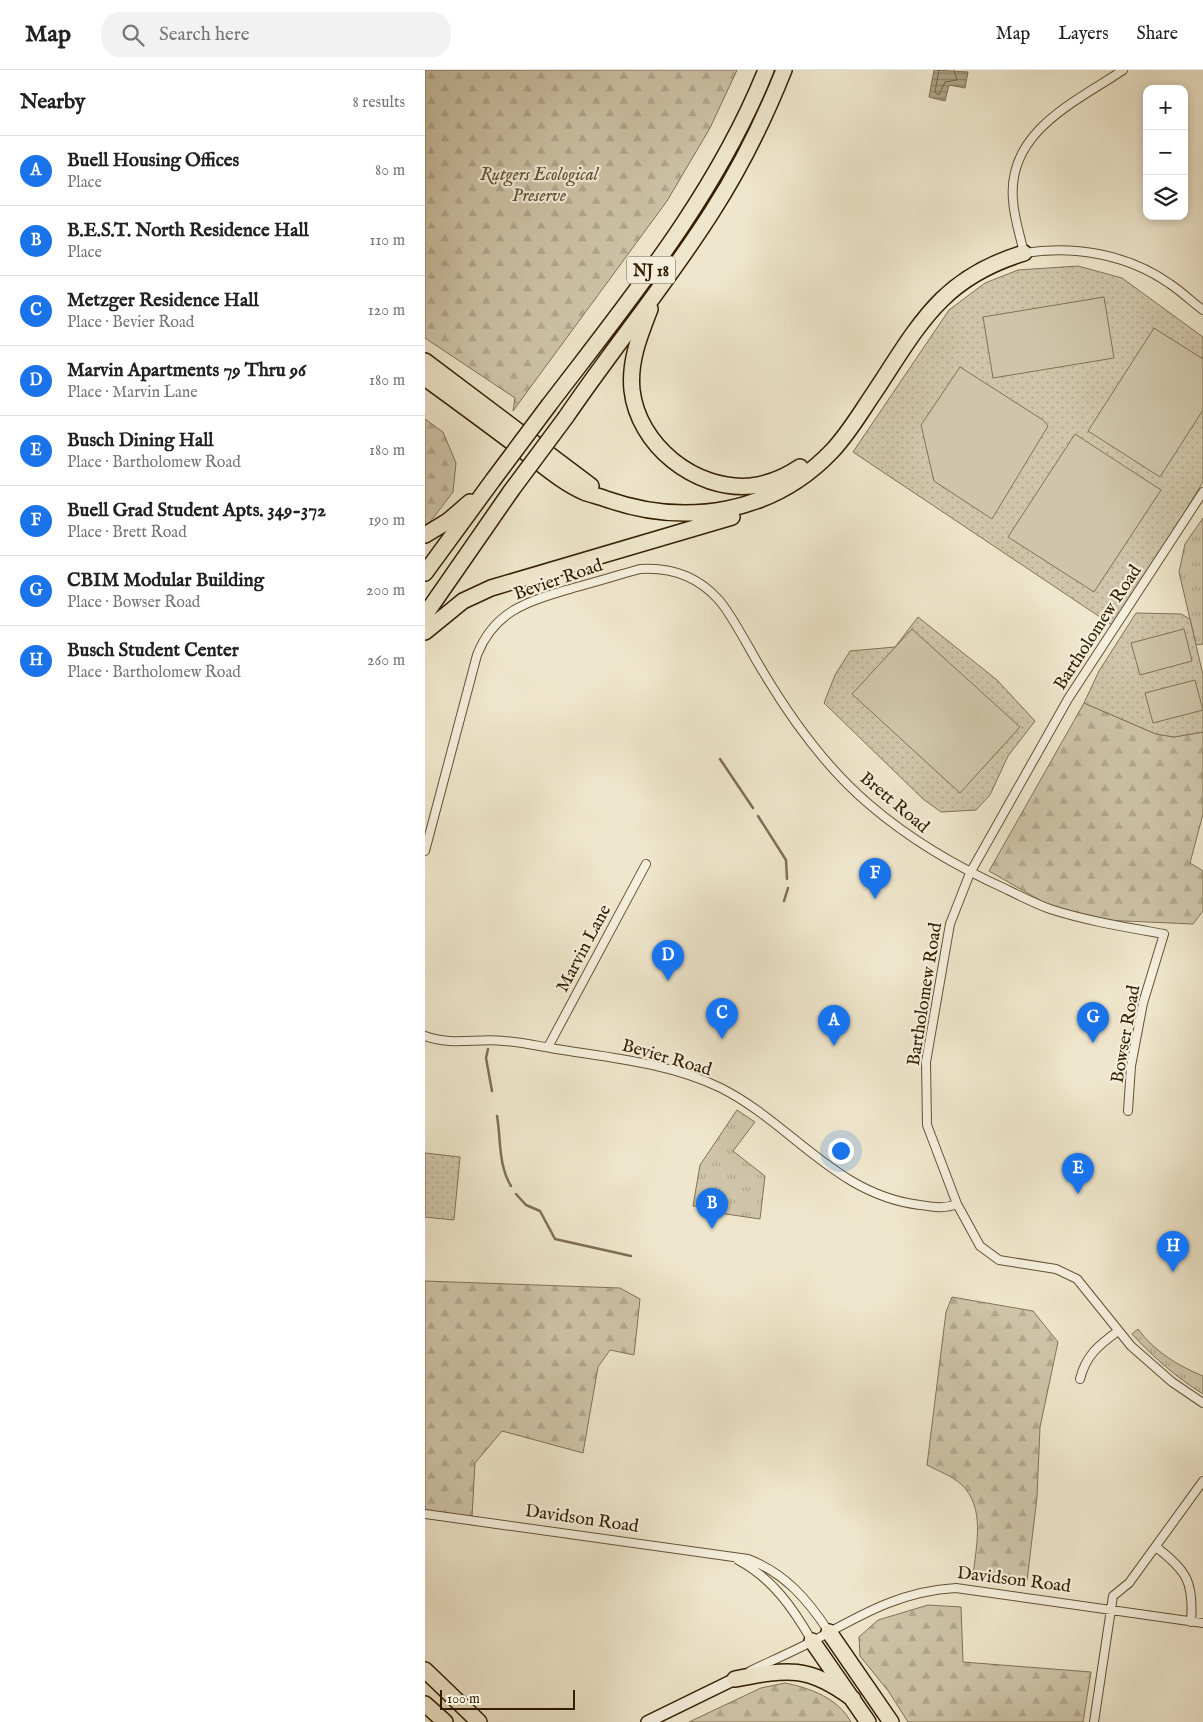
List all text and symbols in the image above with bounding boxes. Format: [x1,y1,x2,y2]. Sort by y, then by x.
search box [101,12,451,57]
text: Map [25,19,71,50]
icon: search [119,21,147,49]
text: Search here [159,23,250,47]
text: Map [996,23,1030,46]
text: Layers [1058,23,1109,46]
text: Share [1137,23,1178,46]
map controls [1143,85,1188,220]
button: + [1143,85,1188,130]
text: Nearby [20,89,85,116]
text: 8 results [353,93,405,113]
button: − [1143,130,1188,175]
text: Buell Housing Offices [67,149,239,173]
text: A [31,161,41,181]
text: 80 m [375,161,405,181]
park label: Rutgers Ecological Preserve [480,164,600,208]
text: Place [67,173,102,193]
button: layers [1143,175,1188,220]
text: B.E.S.T. North Residence Hall [67,219,309,243]
text: B [31,231,41,251]
text: 110 m [369,231,405,251]
text: Place [67,243,102,263]
road number: NJ 18 [627,256,675,284]
text: Metzger Residence Hall [67,289,259,313]
text: C [30,301,42,321]
text: 120 m [368,301,405,321]
text: Place · Bevier Road [67,313,194,333]
text: Marvin Apartments 79 Thru 96 [67,359,306,383]
text: D [30,371,42,391]
text: 180 m [369,371,405,391]
text: Place · Marvin Lane [67,383,198,403]
text: Busch Dining Hall [67,429,214,453]
text: E [30,441,42,461]
text: 180 m [369,441,405,461]
text: Place · Bartholomew Road [67,453,241,473]
text: Buell Grad Student Apts. 349-372 [67,499,326,523]
text: F [31,511,41,531]
text: 190 m [368,511,405,531]
text: Place · Brett Road [67,523,187,543]
street label: Bevier Road [511,554,606,606]
street label: Bartholomew Road [1049,561,1148,695]
text: CBIM Modular Building [67,569,264,593]
text: G [30,581,42,601]
text: 200 m [366,581,405,601]
text: Place · Bowser Road [67,593,200,613]
text: Busch Student Center [67,639,239,663]
text: H [29,651,43,671]
text: 260 m [367,651,405,671]
text: Place · Bartholomew Road [67,663,241,683]
street label: Brett Road [855,767,934,839]
pin: F [859,858,891,899]
street label: Marvin Lane [552,901,617,997]
street label: Bartholomew Road [903,921,948,1067]
pin: D [652,940,684,981]
street label: Bowser Road [1107,983,1146,1085]
pin: C [706,998,738,1039]
pin: G [1077,1002,1109,1043]
pin: A [818,1005,850,1046]
street label: Bevier Road [619,1035,715,1082]
your location [828,1138,854,1164]
pin: E [1062,1153,1094,1194]
pin: B [696,1188,728,1229]
pin: H [1157,1231,1189,1272]
street label: Davidson Road [523,1500,640,1539]
street label: Davidson Road [956,1562,1072,1599]
scale bar [440,1687,575,1710]
text: 100 m [447,1690,480,1708]

